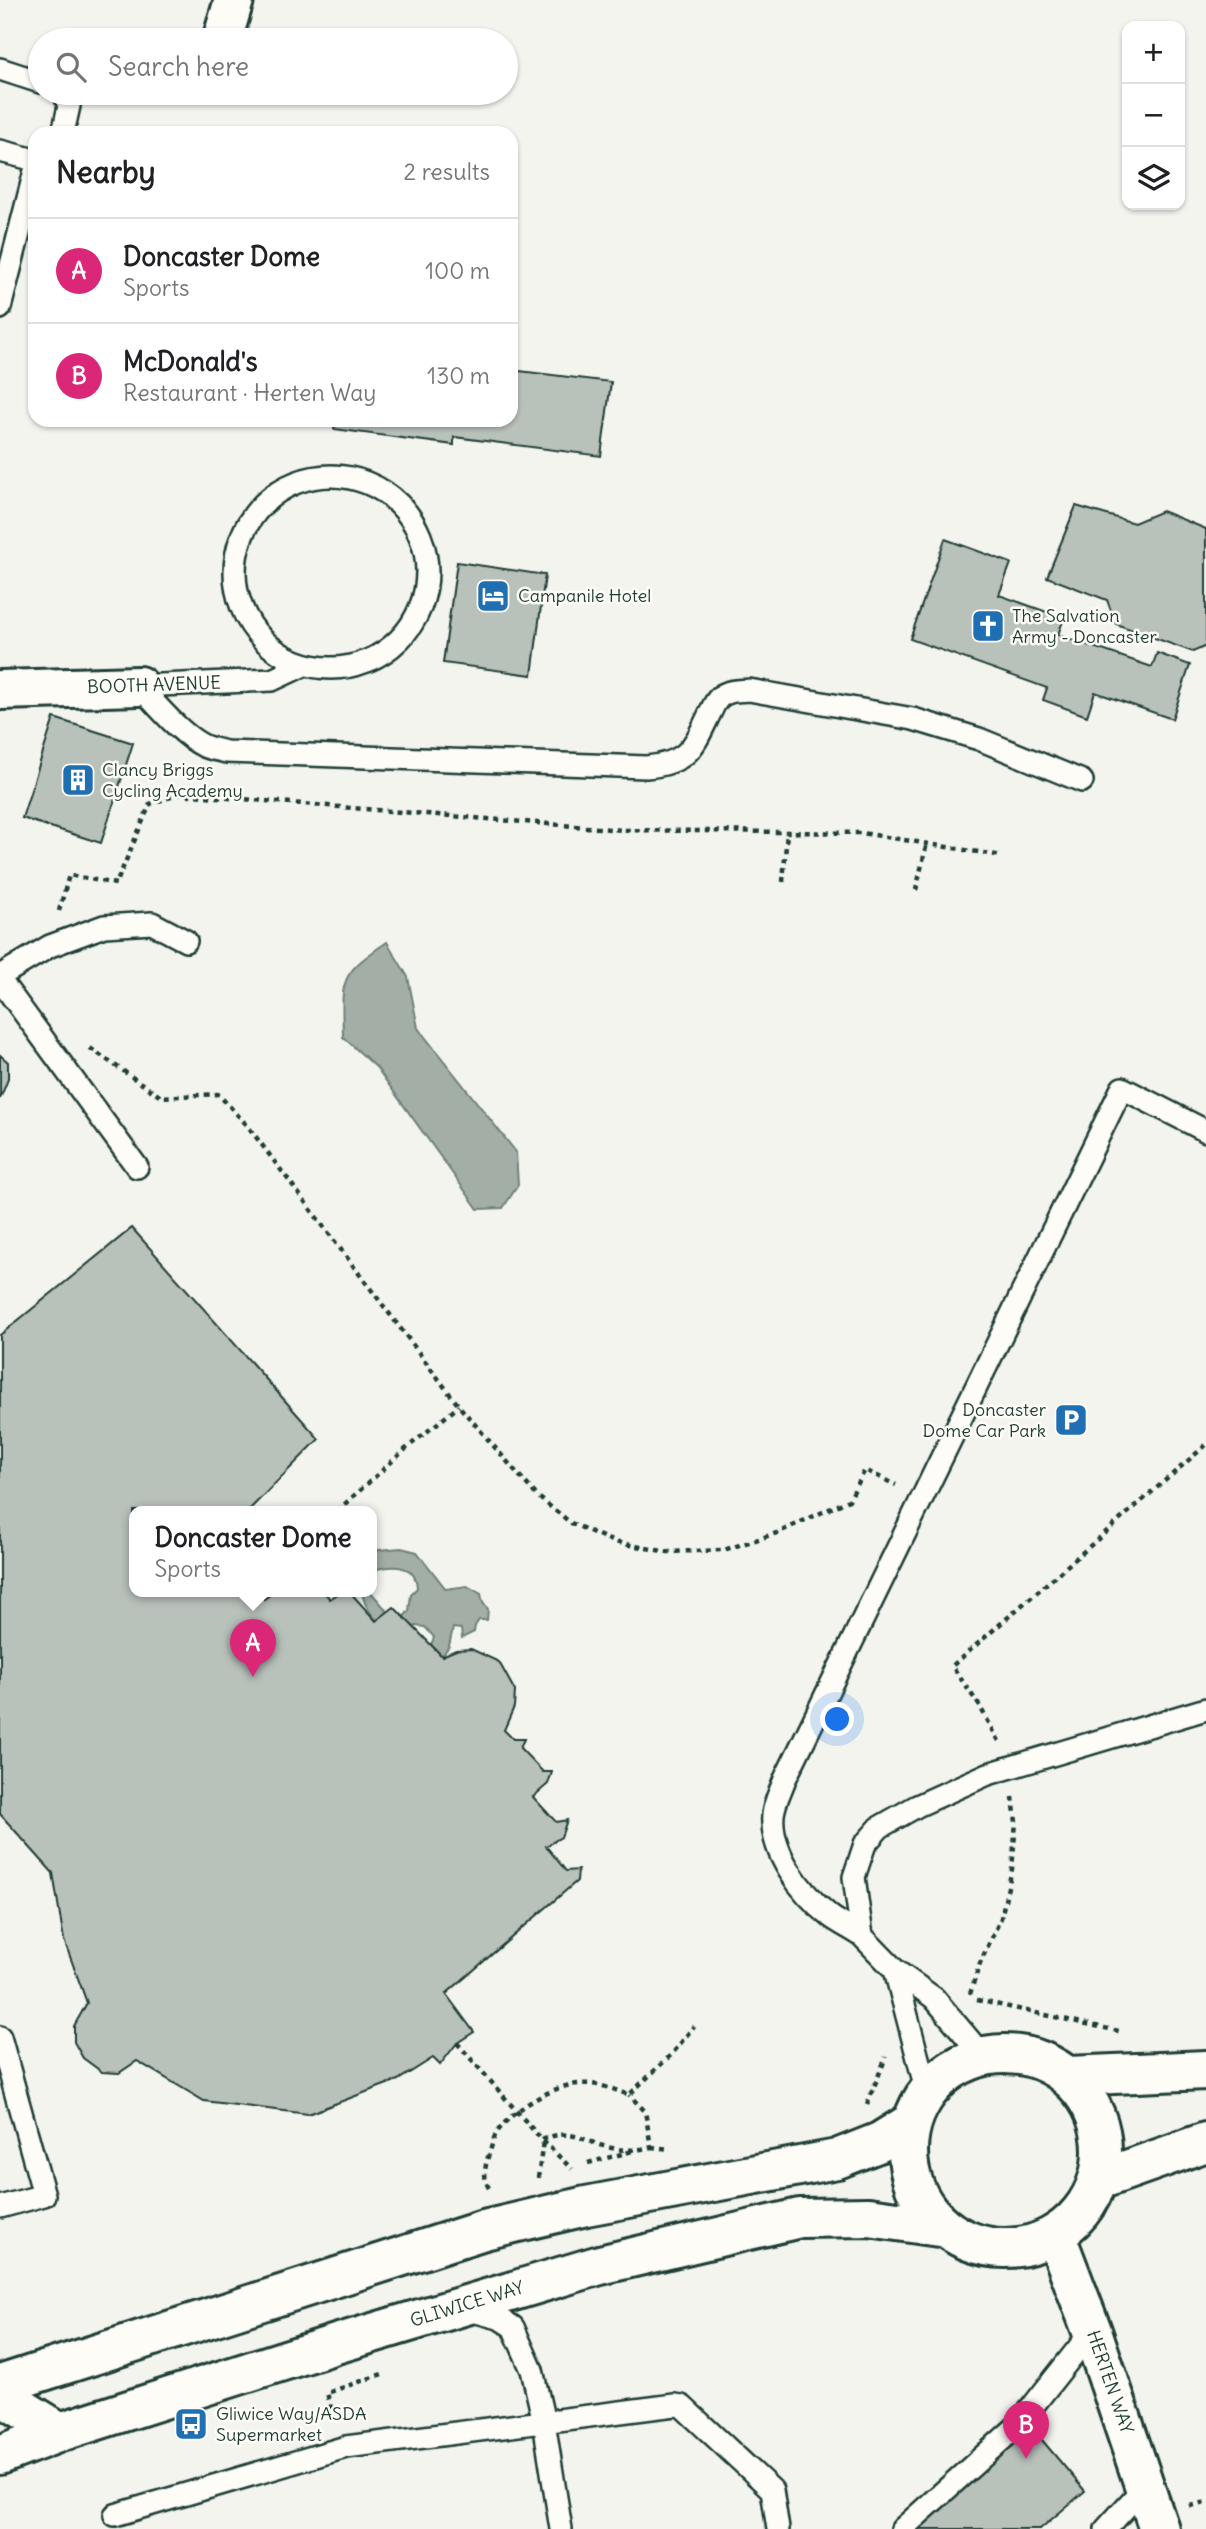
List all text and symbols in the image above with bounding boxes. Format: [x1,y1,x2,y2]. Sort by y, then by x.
map controls [1122,21,1185,210]
button: + [1122,21,1185,84]
search box [28,28,518,105]
icon: search [52,48,90,86]
text: Search here [108,50,249,83]
button: − [1122,84,1185,147]
button: layers [1122,147,1185,210]
text: Nearby [56,153,156,191]
text: 2 results [404,157,490,186]
text: Doncaster Dome [123,240,320,273]
text: A [72,256,86,285]
text: 100 m [425,256,490,285]
text: Sports [123,273,189,302]
text: McDonald's [123,345,258,378]
text: B [71,361,87,390]
text: 130 m [427,361,490,390]
text: Restaurant · Herten Way [123,378,376,407]
hotel icon: Campanile Hotel [474,577,512,615]
place label: Campanile Hotel [518,584,651,607]
place label: The Salvation Army - Doncaster [1012,604,1157,648]
church icon: The Salvation Army - Doncaster [969,607,1007,645]
street label: BOOTH AVENUE [87,671,221,698]
place label: Clancy Briggs Cycling Academy [102,758,243,802]
building icon: Clancy Briggs Cycling Academy [59,761,97,799]
place label: Doncaster Dome Car Park [923,1398,1047,1442]
parking icon: Doncaster Dome Car Park [1052,1401,1090,1439]
popup [129,1506,377,1597]
text: Doncaster Dome [155,1521,351,1554]
text: Sports [155,1554,221,1583]
pin: A [230,1619,276,1677]
your location [820,1702,854,1736]
street label: GLIWICE WAY [407,2275,527,2332]
street label: HERTEN WAY [1082,2327,1139,2437]
pin: B [1003,2401,1049,2459]
place label: Gliwice Way/ASDA Supermarket [216,2402,366,2446]
bus stop icon: Gliwice Way/ASDA Supermarket [172,2405,210,2443]

